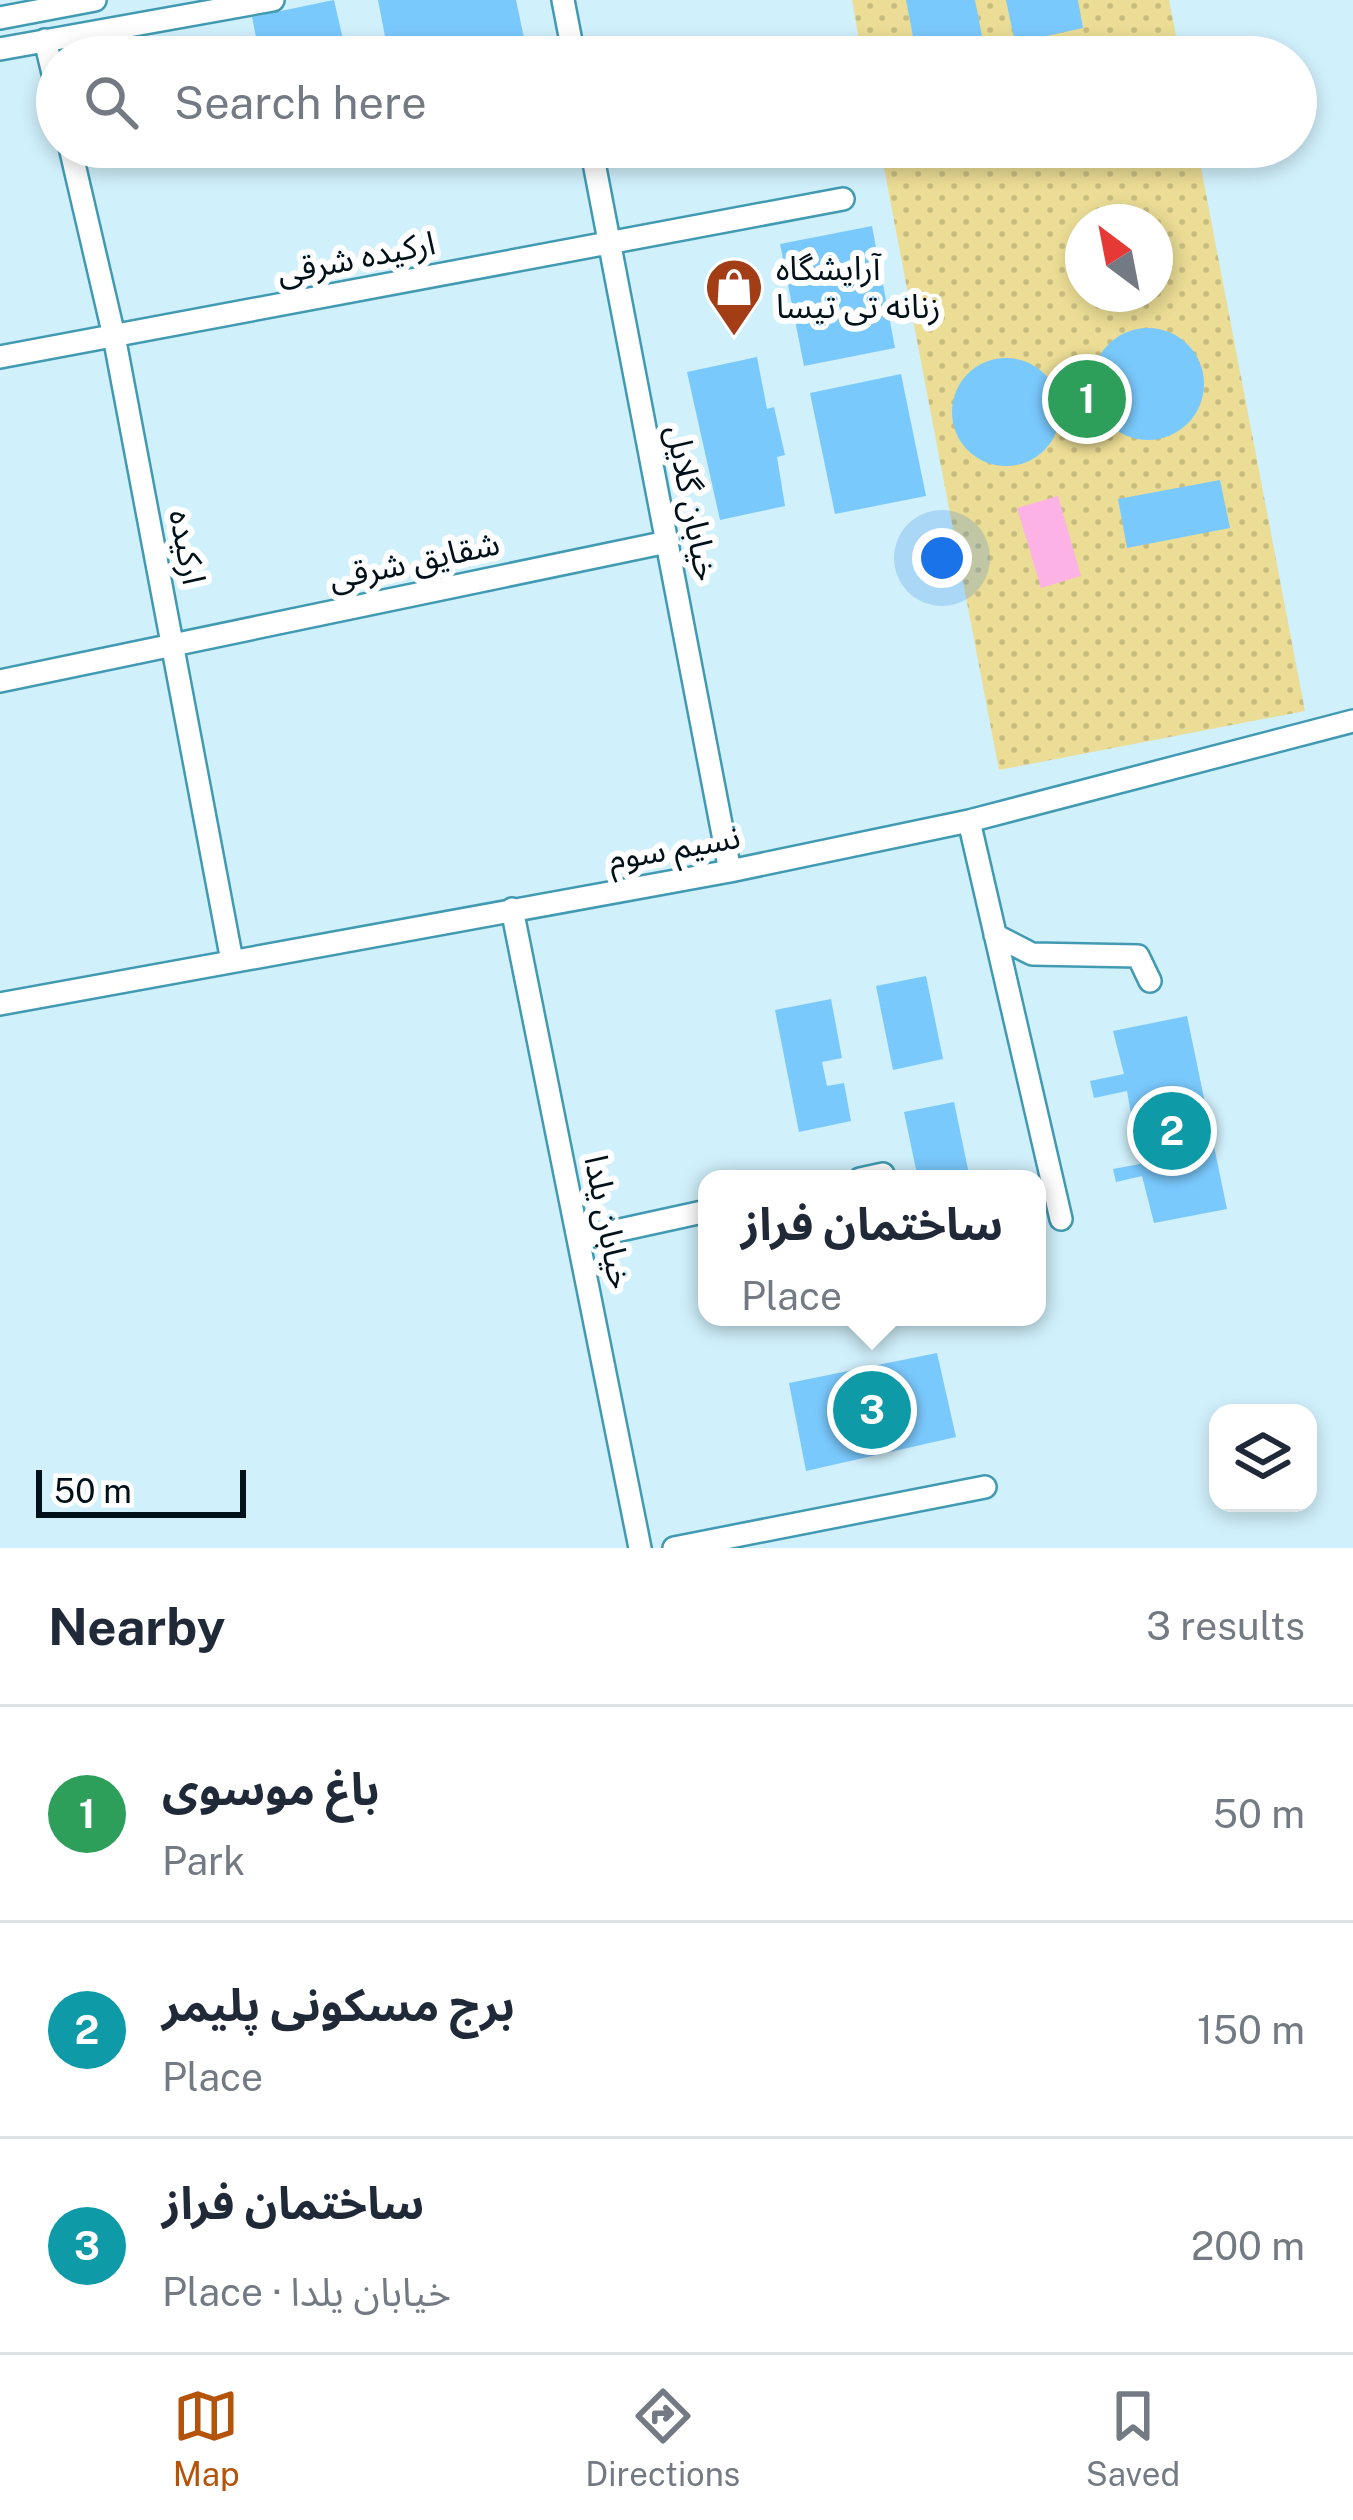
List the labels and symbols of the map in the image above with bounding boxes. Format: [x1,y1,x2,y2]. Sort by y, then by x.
north arrow [1065,204,1173,312]
street label: ارکیده شرقی [274,223,439,292]
place label: آرایشگاه زنانه تی تیسا [776,249,941,326]
shop icon: آرایشگاه زنانه تی تیسا [703,256,765,338]
pin: 1 [1048,354,1126,444]
street label: خیابان گلایل [658,422,727,584]
street label: ارکیده [161,506,214,588]
street label: شقایق شرقی [325,523,503,599]
your location [912,528,972,588]
street label: نسیم سوم [605,817,744,884]
pin: 2 [1133,1086,1211,1176]
street label: خیابان یلدا [576,1152,641,1292]
pin: 3 [833,1365,911,1455]
scale bar [36,1464,246,1517]

